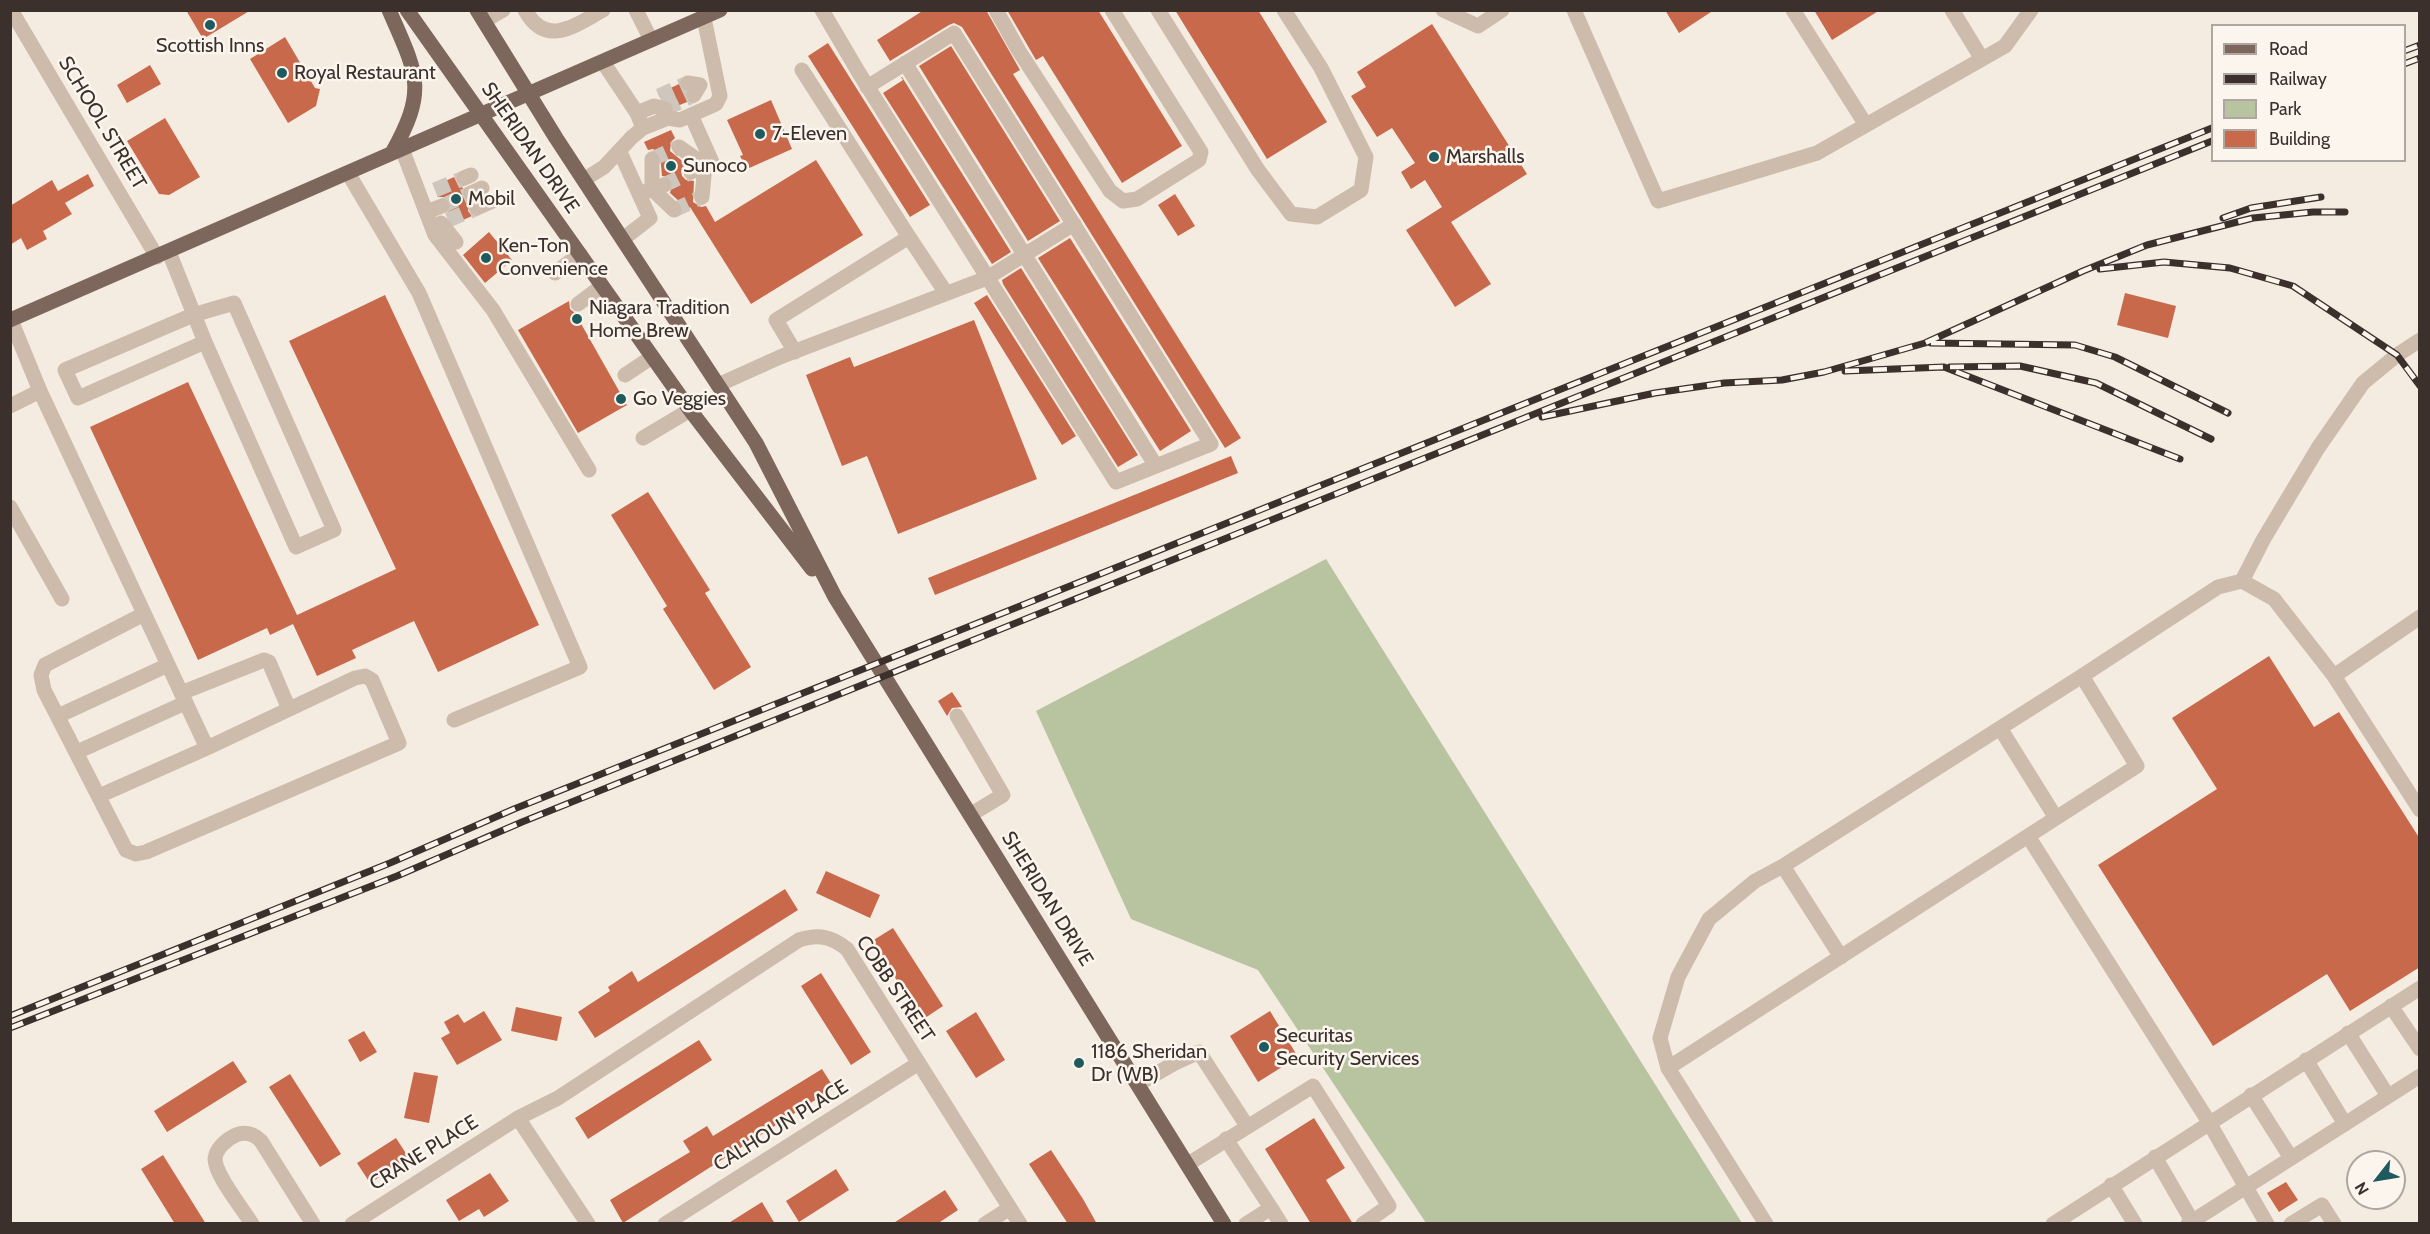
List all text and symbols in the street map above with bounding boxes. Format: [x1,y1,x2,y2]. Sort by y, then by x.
marker: Scottish Inns [203,18,217,32]
legend [2211,24,2406,162]
place label: Scottish Inns [156,34,264,58]
text: Road [2269,38,2308,60]
street label: SCHOOL STREET [53,52,151,194]
place label: Royal Restaurant [294,61,436,85]
marker: Royal Restaurant [275,66,289,80]
text: Railway [2269,68,2327,90]
street label: SHERIDAN DRIVE [476,78,584,218]
text: Park [2269,98,2301,120]
place label: 7-Eleven [772,122,847,146]
marker: 7-Eleven [753,127,767,141]
text: Building [2269,128,2330,150]
place label: Marshalls [1446,145,1524,169]
marker: Marshalls [1427,150,1441,164]
place label: Sunoco [683,154,747,178]
marker: Sunoco [664,159,678,173]
place label: Mobil [468,187,515,211]
marker: Mobil [449,192,463,206]
place label: Ken-Ton Convenience [498,234,608,281]
marker: Ken-Ton Convenience [479,251,493,265]
place label: Niagara Tradition Home Brew [589,296,730,343]
marker: Niagara Tradition Home Brew [570,312,584,326]
place label: Go Veggies [633,387,726,411]
marker: Go Veggies [614,392,628,406]
street label: SHERIDAN DRIVE [996,827,1098,971]
street label: COBB STREET [851,931,939,1047]
place label: Securitas Security Services [1276,1024,1419,1071]
place label: 1186 Sheridan Dr (WB) [1091,1040,1207,1087]
marker: Securitas Security Services [1257,1040,1271,1054]
marker: 1186 Sheridan Dr (WB) [1072,1056,1086,1070]
street label: CALHOUN PLACE [709,1075,853,1177]
street label: CRANE PLACE [365,1110,483,1196]
north arrow [2346,1150,2406,1210]
text: N [2351,1179,2373,1198]

